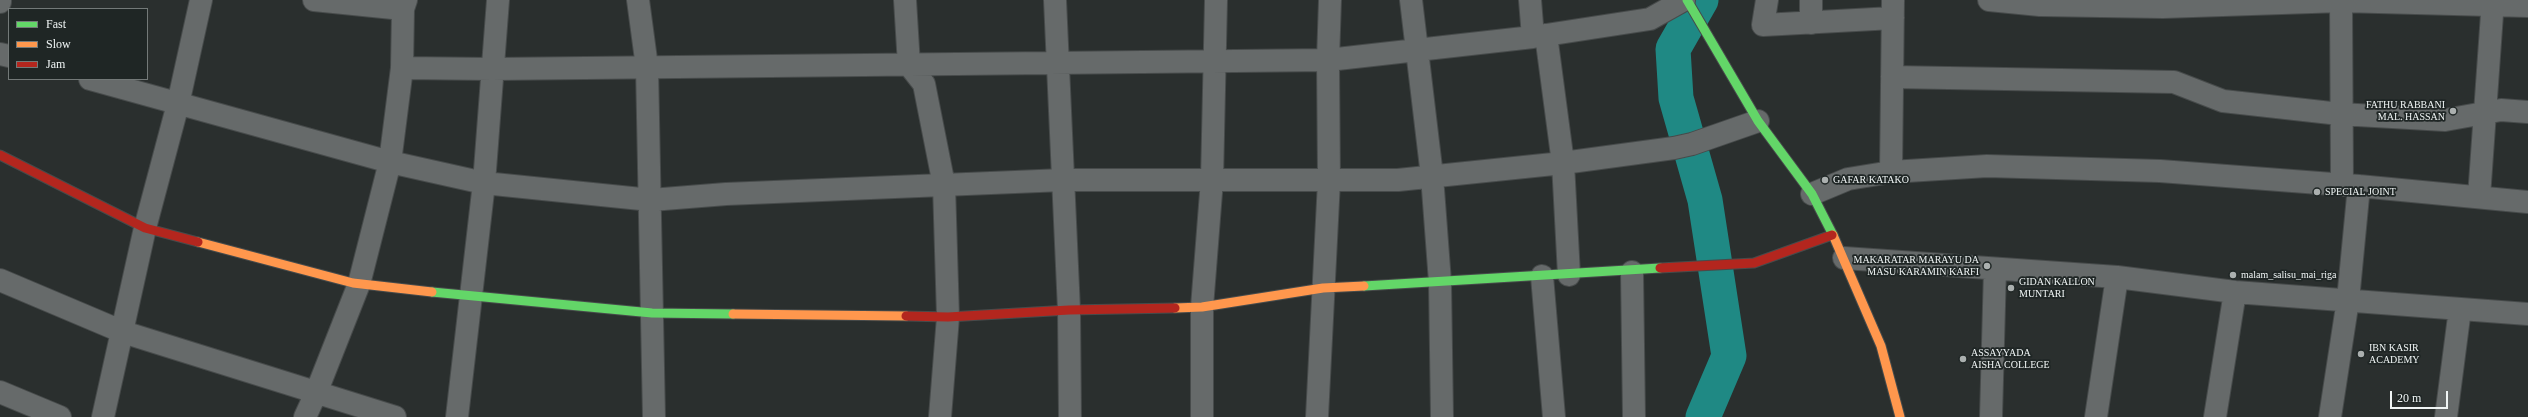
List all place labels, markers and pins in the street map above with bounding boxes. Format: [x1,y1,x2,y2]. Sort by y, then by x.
place label: FATHU RABBANI MAL. HASSAN [2366,99,2445,122]
marker: FATHU RABBANI MAL. HASSAN [2448,106,2458,116]
place label: GAFAR KATAKO [1833,174,1909,186]
marker: GAFAR KATAKO [1820,175,1830,185]
place label: SPECIAL JOINT [2325,186,2396,198]
marker: SPECIAL JOINT [2312,187,2322,197]
place label: MAKARATAR MARAYU DA MASU KARAMIN KARFI [1853,254,1979,278]
marker: MAKARATAR MARAYU DA MASU KARAMIN KARFI [1982,261,1992,271]
place label: malam_salisu_mai_riga [2241,269,2337,281]
marker: malam_salisu_mai_riga [2228,270,2238,280]
place label: GIDAN KALLON MUNTARI [2019,276,2095,300]
marker: GIDAN KALLON MUNTARI [2006,283,2016,293]
place label: IBN KASIR ACADEMY [2369,342,2420,366]
place label: ASSAYYADA AISHA COLLEGE [1971,347,2050,370]
marker: IBN KASIR ACADEMY [2356,349,2366,359]
marker: ASSAYYADA AISHA COLLEGE [1958,354,1968,364]

